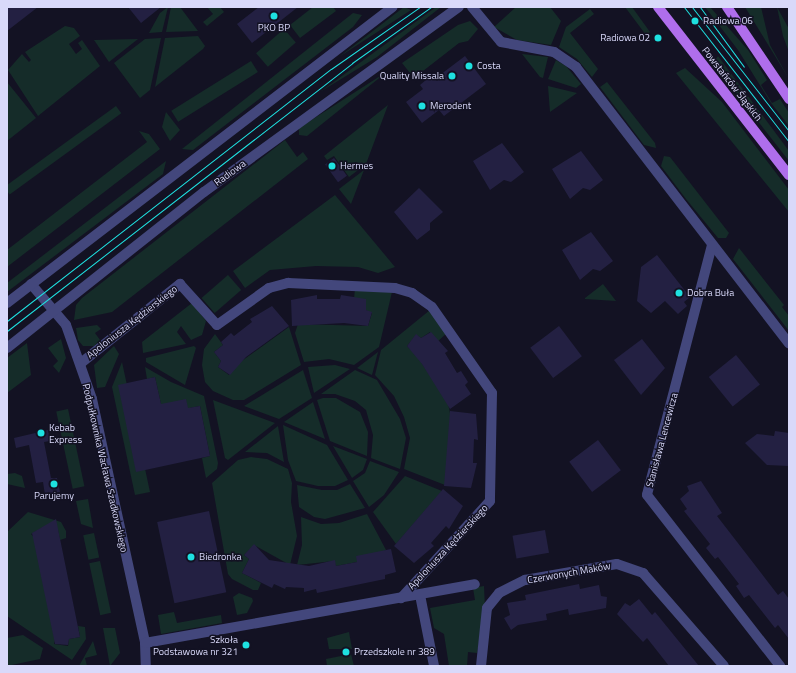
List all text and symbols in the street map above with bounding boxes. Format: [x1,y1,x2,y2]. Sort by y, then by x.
marker: PKO BP [269,11,279,21]
place label: Radiowa 06 [703,15,753,27]
marker: Radiowa 06 [690,16,700,26]
place label: PKO BP [258,22,290,34]
place label: Radiowa 02 [600,32,650,44]
marker: Radiowa 02 [653,33,663,43]
street label: Powstańców Śląskich [699,45,765,123]
place label: Costa [477,60,501,72]
marker: Costa [464,61,474,71]
place label: Quality Missala [380,70,444,82]
marker: Quality Missala [447,71,457,81]
place label: Merodent [430,100,471,112]
marker: Merodent [417,101,427,111]
street label: Radiowa [212,157,248,189]
place label: Hermes [340,160,373,172]
marker: Hermes [327,161,337,171]
street label: Apoloniusza Kędzierskiego [84,283,180,361]
place label: Dobra Buła [687,287,734,299]
marker: Dobra Buła [674,288,684,298]
street label: Podpułkownika Wacława Szadkowskiego [80,382,130,554]
street label: Stanisława Lencewicza [644,392,680,488]
place label: Kebab Express [49,421,82,444]
marker: Kebab Express [36,428,46,438]
marker: Parujemy [49,479,59,489]
place label: Parujemy [34,490,74,502]
street label: Apoloniusza Kędzierskiego [406,502,490,592]
place label: Biedronka [199,551,241,563]
marker: Biedronka [186,552,196,562]
street label: Czerwonych Maków [526,560,612,586]
place label: Szkoła Podstawowa nr 321 [153,633,238,656]
marker: Szkoła Podstawowa nr 321 [241,640,251,650]
place label: Przedszkole nr 389 [354,646,435,658]
marker: Przedszkole nr 389 [341,647,351,657]

